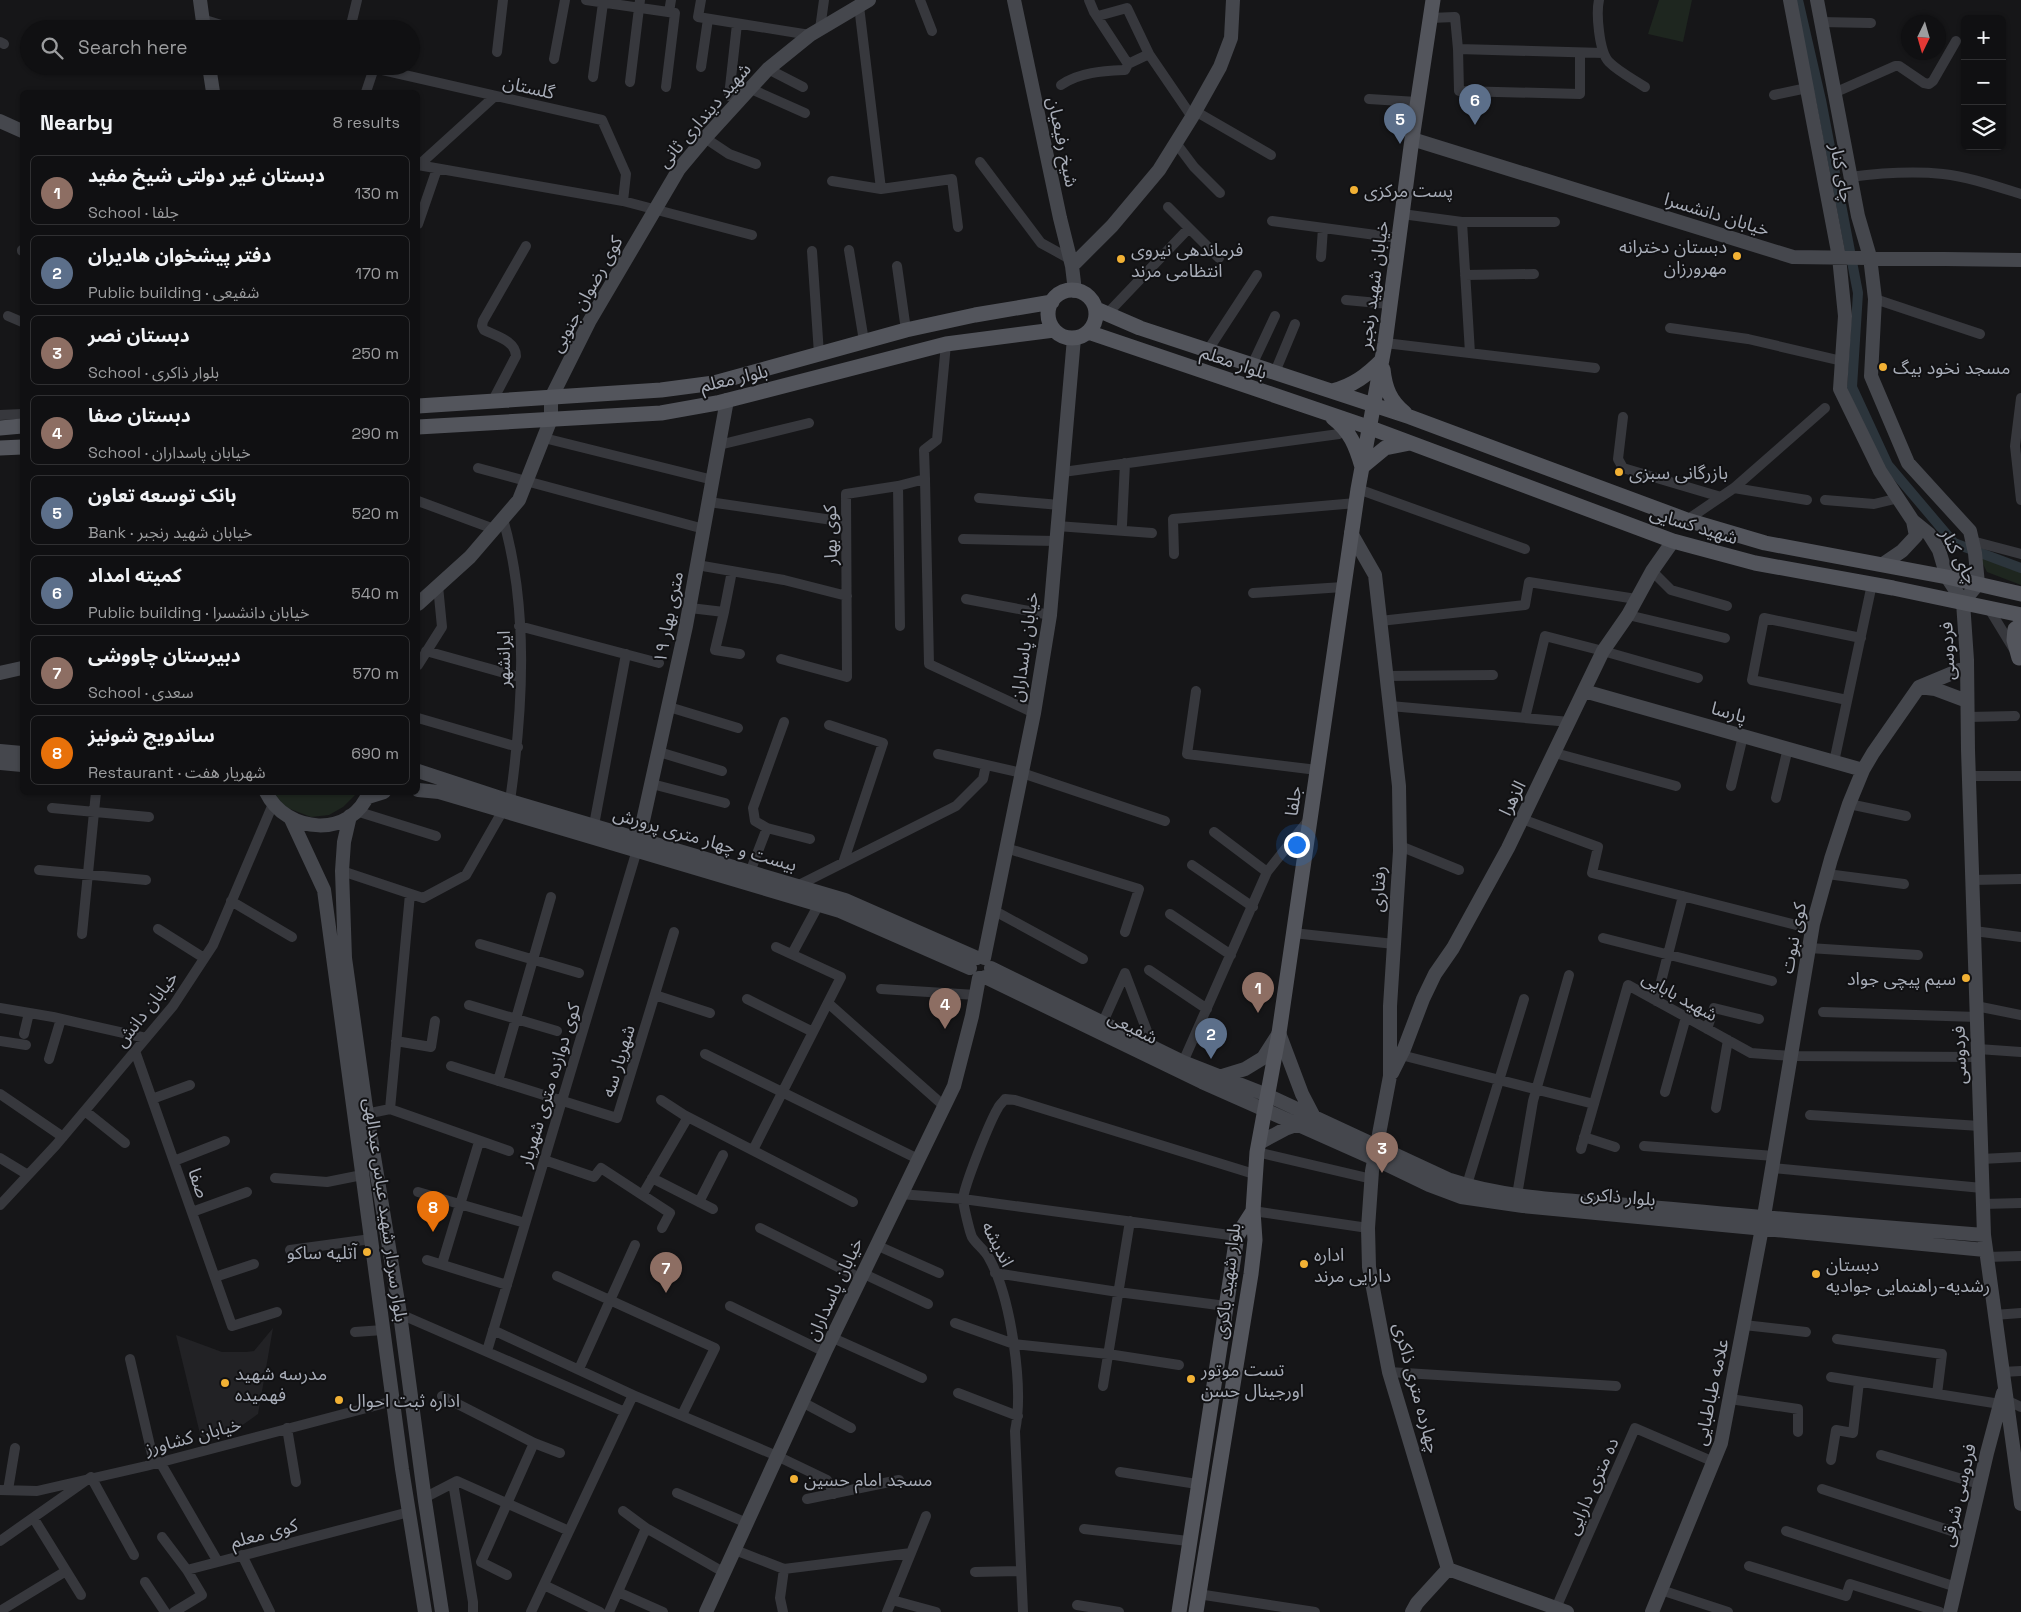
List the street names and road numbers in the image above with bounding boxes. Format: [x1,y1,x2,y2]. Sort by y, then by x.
street label: شهید دینداری ثانی [652,58,756,172]
street label: گلستان [501,70,558,104]
street label: شیخ رفیعیان [1040,95,1084,190]
street label: چای کنار [1825,141,1859,204]
street label: خیابان دانشسرا [1662,187,1772,241]
street label: خیابان شهید رنجبر [1352,219,1393,352]
street label: کوی رضوان جنوبی [545,231,628,356]
street label: بلوار معلم [1197,340,1270,386]
street label: بلوار معلم [698,359,770,399]
street label: شهید کسایی [1647,501,1741,549]
street label: کوی بهار [818,504,842,566]
street label: چای کنار [1935,523,1983,588]
street label: ۱۹ متری بهار [648,569,688,665]
street label: خیابان پاسداران [1005,590,1043,704]
street label: فردوسی [1934,621,1960,681]
street label: ایرانشهر [492,630,515,689]
street label: پارسا [1708,696,1749,728]
street label: الزهرا [1493,776,1531,820]
street label: جلفا [1280,784,1306,818]
street label: بیست و چهار متری پرورش [610,802,799,876]
street label: رفتاری [1365,865,1391,913]
street label: کوی نبوت [1775,900,1811,975]
street label: خیابان دانش [109,966,183,1052]
street label: شهید بابایی [1638,966,1722,1026]
street label: کوی دوازده متری شهریار [513,1000,585,1171]
street label: شفیعی [1104,1005,1162,1049]
street label: شهریار سه [596,1022,640,1100]
street label: فردوسی [1946,1025,1972,1085]
street label: بلوار سردار شهید عباس عبدالهی [359,1096,413,1324]
street label: صفا [183,1165,215,1201]
street label: بلوار ذاکری [1579,1181,1657,1211]
street label: اندیشه [977,1217,1019,1271]
street label: بلوار شهید باکری [1208,1222,1246,1340]
street label: خیابان پاسداران [800,1234,868,1344]
street label: چهارده متری ذاکری [1388,1320,1445,1456]
street label: علامه طباطبایی [1688,1337,1734,1447]
street label: خیابان کشاورز [141,1412,244,1460]
street label: ده متری دارایی [1560,1434,1624,1538]
street label: فردوسی شرقی [1935,1441,1981,1549]
street label: کوی معلم [228,1513,301,1555]

